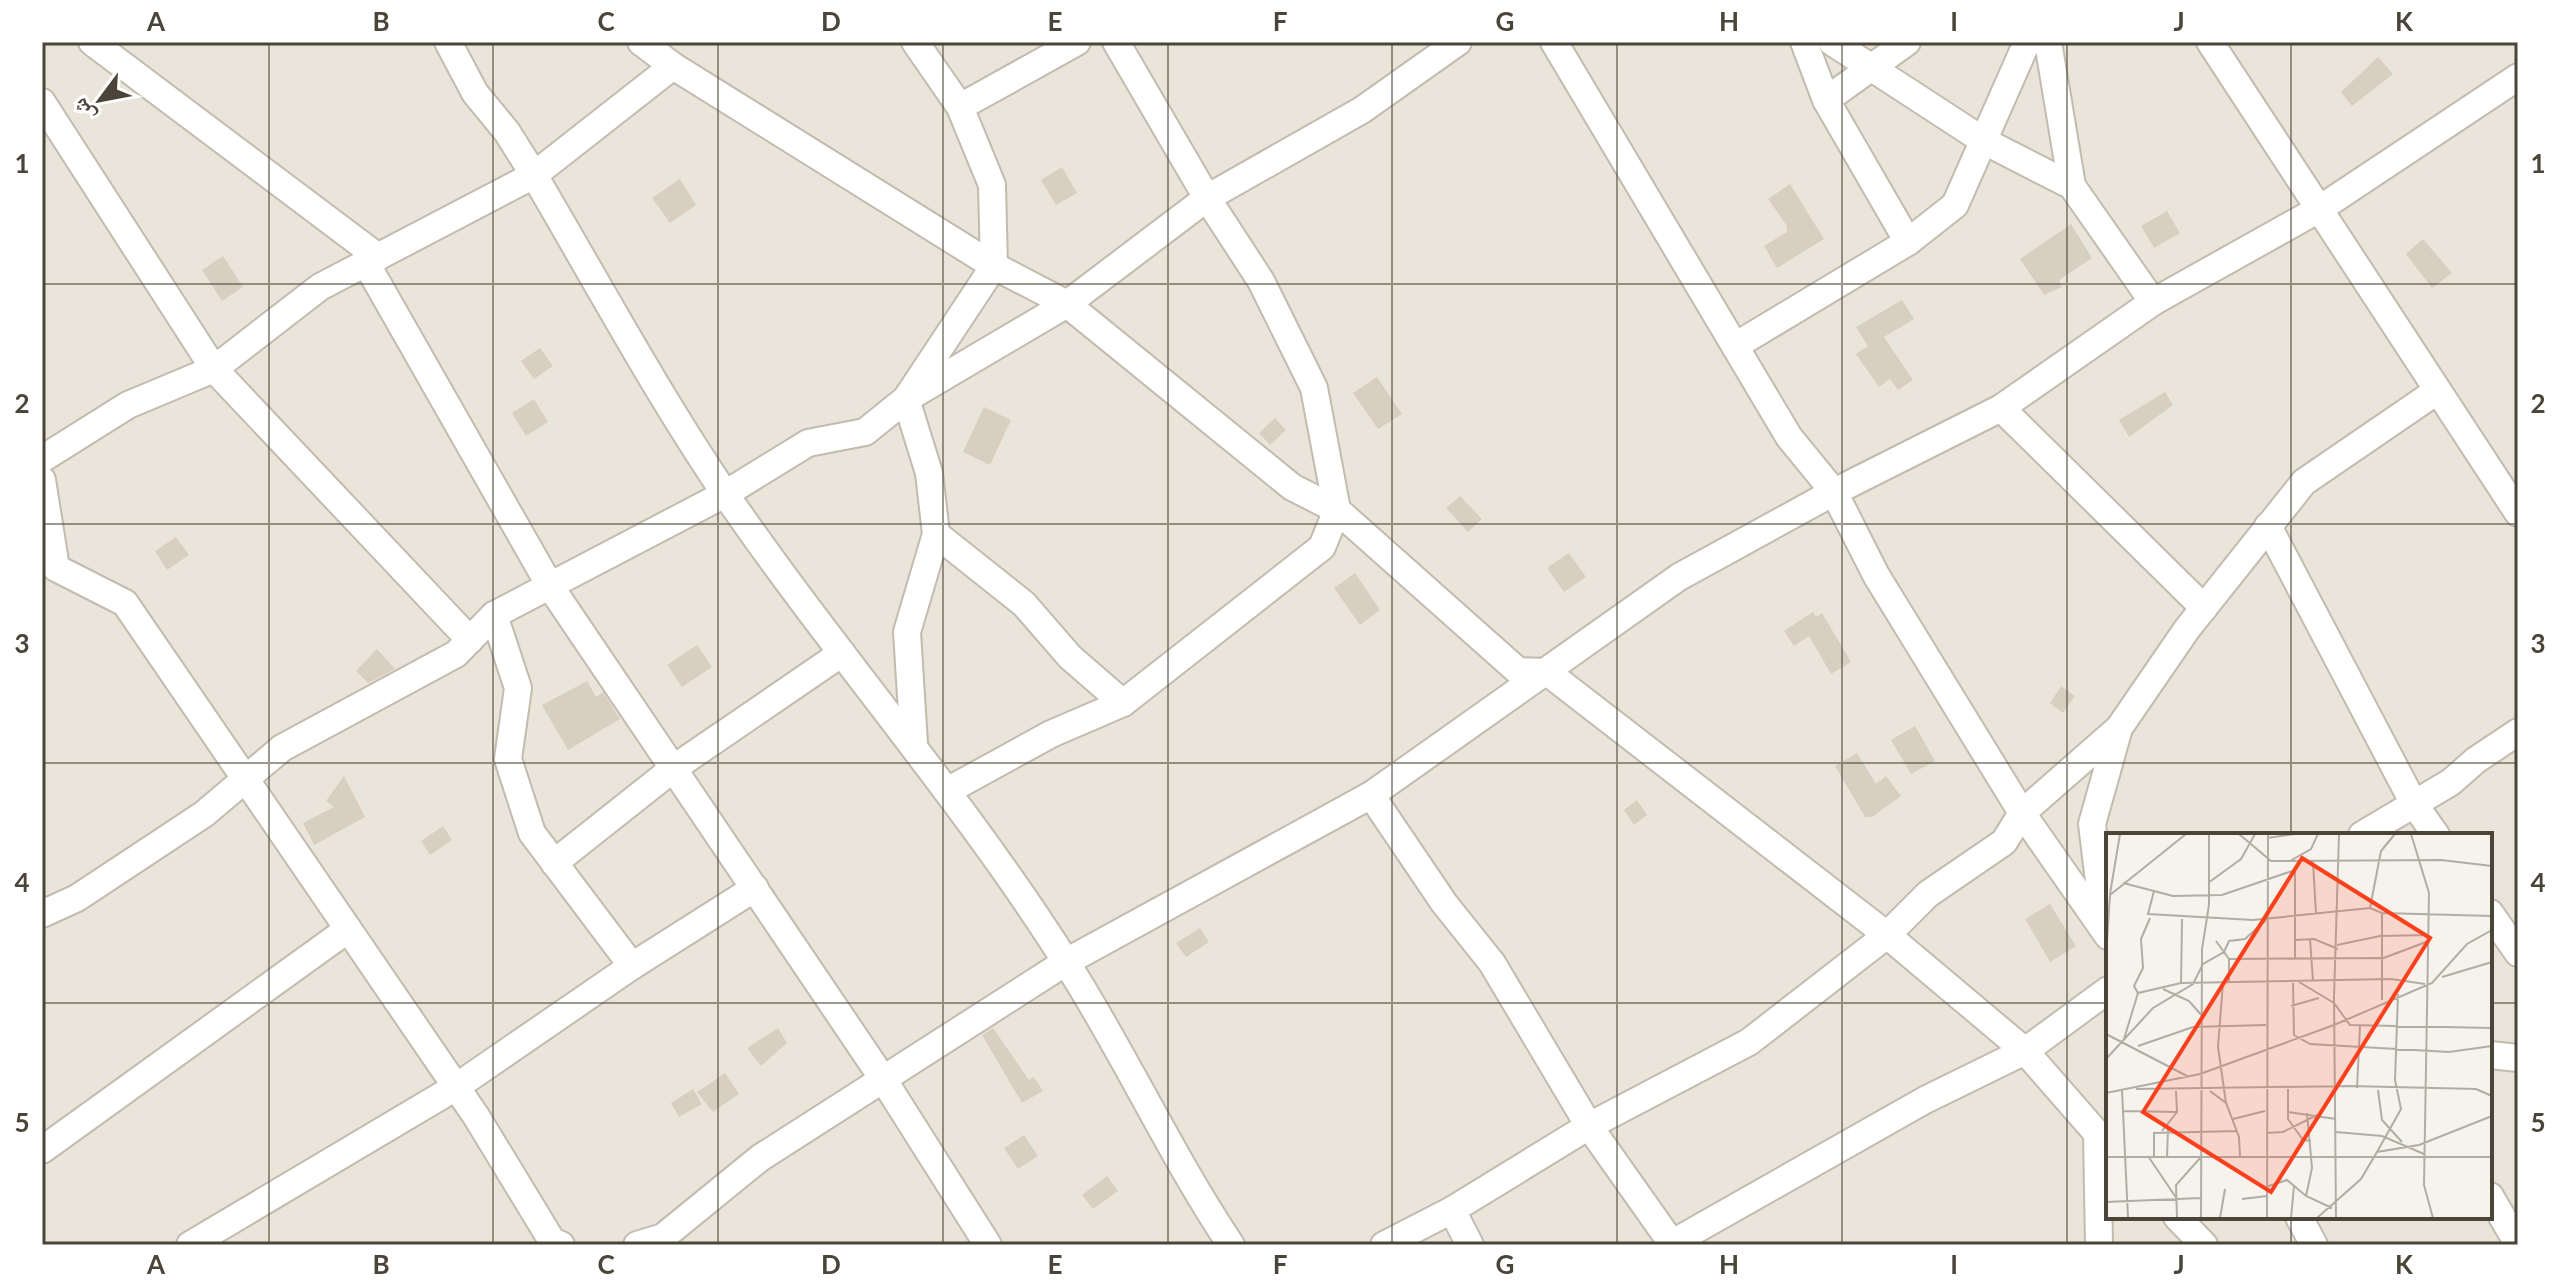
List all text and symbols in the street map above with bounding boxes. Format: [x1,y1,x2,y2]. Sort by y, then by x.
text: A [146,5,166,37]
text: B [372,5,390,37]
text: C [597,5,615,37]
text: D [821,5,841,37]
text: E [1048,5,1062,37]
text: F [1273,5,1287,37]
text: G [1496,5,1514,37]
text: H [1719,5,1739,37]
text: I [1950,5,1958,37]
text: J [2173,5,2185,37]
text: K [2395,5,2414,37]
north arrow [60,60,140,140]
text: ش [65,93,101,128]
text: 1 [14,147,30,179]
text: 1 [2530,147,2546,179]
text: 2 [14,387,30,419]
text: 2 [2530,387,2546,419]
text: 3 [14,627,30,659]
text: 3 [2530,627,2546,659]
inset map [2106,833,2492,1219]
text: 4 [14,866,30,898]
text: 4 [2530,866,2546,898]
text: 5 [14,1106,30,1138]
text: 5 [2530,1106,2546,1138]
text: A [146,1248,166,1280]
text: B [372,1248,390,1280]
text: C [597,1248,615,1280]
text: D [821,1248,841,1280]
text: E [1048,1248,1062,1280]
text: F [1273,1248,1287,1280]
text: G [1496,1248,1514,1280]
text: H [1719,1248,1739,1280]
text: I [1950,1248,1958,1280]
text: J [2173,1248,2185,1280]
text: K [2395,1248,2414,1280]

